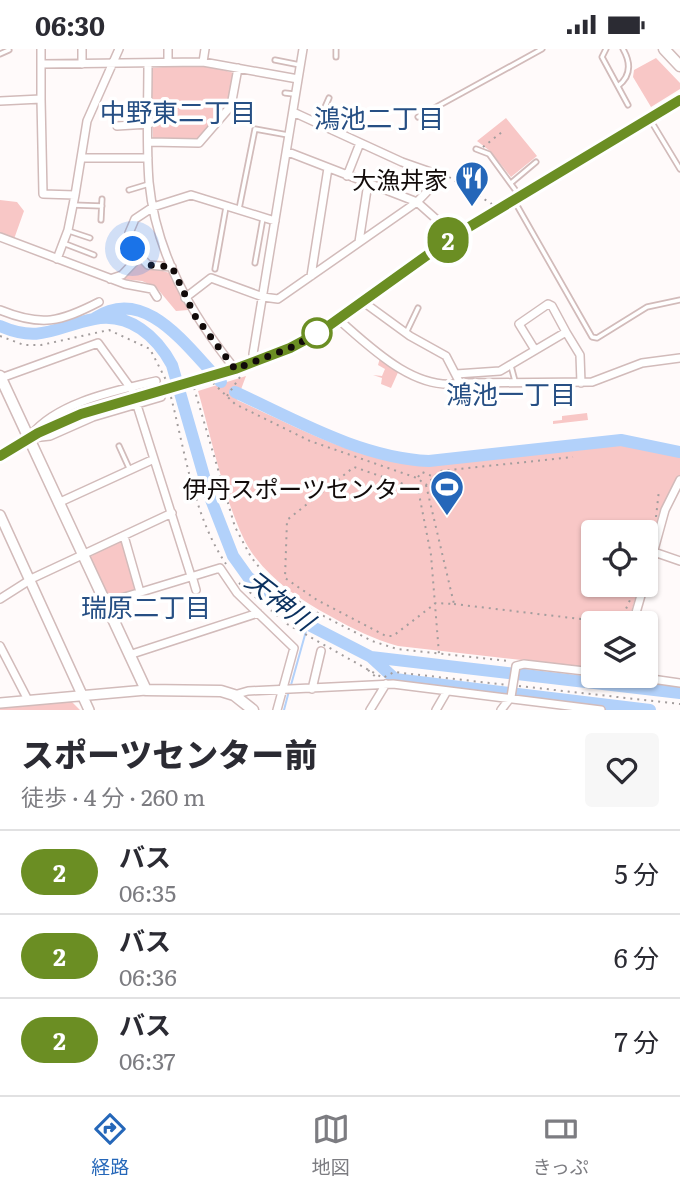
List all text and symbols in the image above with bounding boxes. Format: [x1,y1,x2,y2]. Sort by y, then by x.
text: 06:30 [35,5,105,44]
district label: 中野東二丁目 [100,91,256,130]
district label: 鴻池二丁目 [314,97,444,136]
restaurant icon: 大漁丼家 [453,159,491,208]
place label: 大漁丼家 [352,161,448,196]
line badge: 2 [425,217,471,263]
text: 2 [442,222,454,257]
your location [115,231,150,266]
unlabelled marker [302,318,332,348]
district label: 鴻池一丁目 [446,373,576,412]
sports icon: 伊丹スポーツセンター [428,468,466,517]
place label: 伊丹スポーツセンター [182,470,422,505]
map controls [581,520,658,688]
button: locate [581,520,658,597]
water label: 天神川 [238,560,326,640]
district label: 瑞原二丁目 [81,586,211,625]
button: layers [581,611,658,688]
text: スポーツセンター前 [21,728,317,777]
button: heart [585,733,659,807]
text: 徒歩 · 4 分 · 260 m [21,779,205,813]
text: バス [119,836,171,875]
text: 5 分 [615,853,659,892]
text: 2 [53,854,66,889]
text: 06:35 [119,875,176,909]
text: バス [119,920,171,959]
text: 6 分 [614,937,659,976]
text: 2 [53,938,66,973]
text: 06:36 [119,959,177,993]
text: バス [119,1004,171,1043]
text: 7 分 [615,1021,659,1060]
text: 2 [53,1022,66,1057]
text: 06:37 [119,1043,176,1077]
tab: 経路 [91,1110,129,1180]
tab: 地図 [312,1110,350,1180]
tab: きっぷ [532,1110,589,1180]

